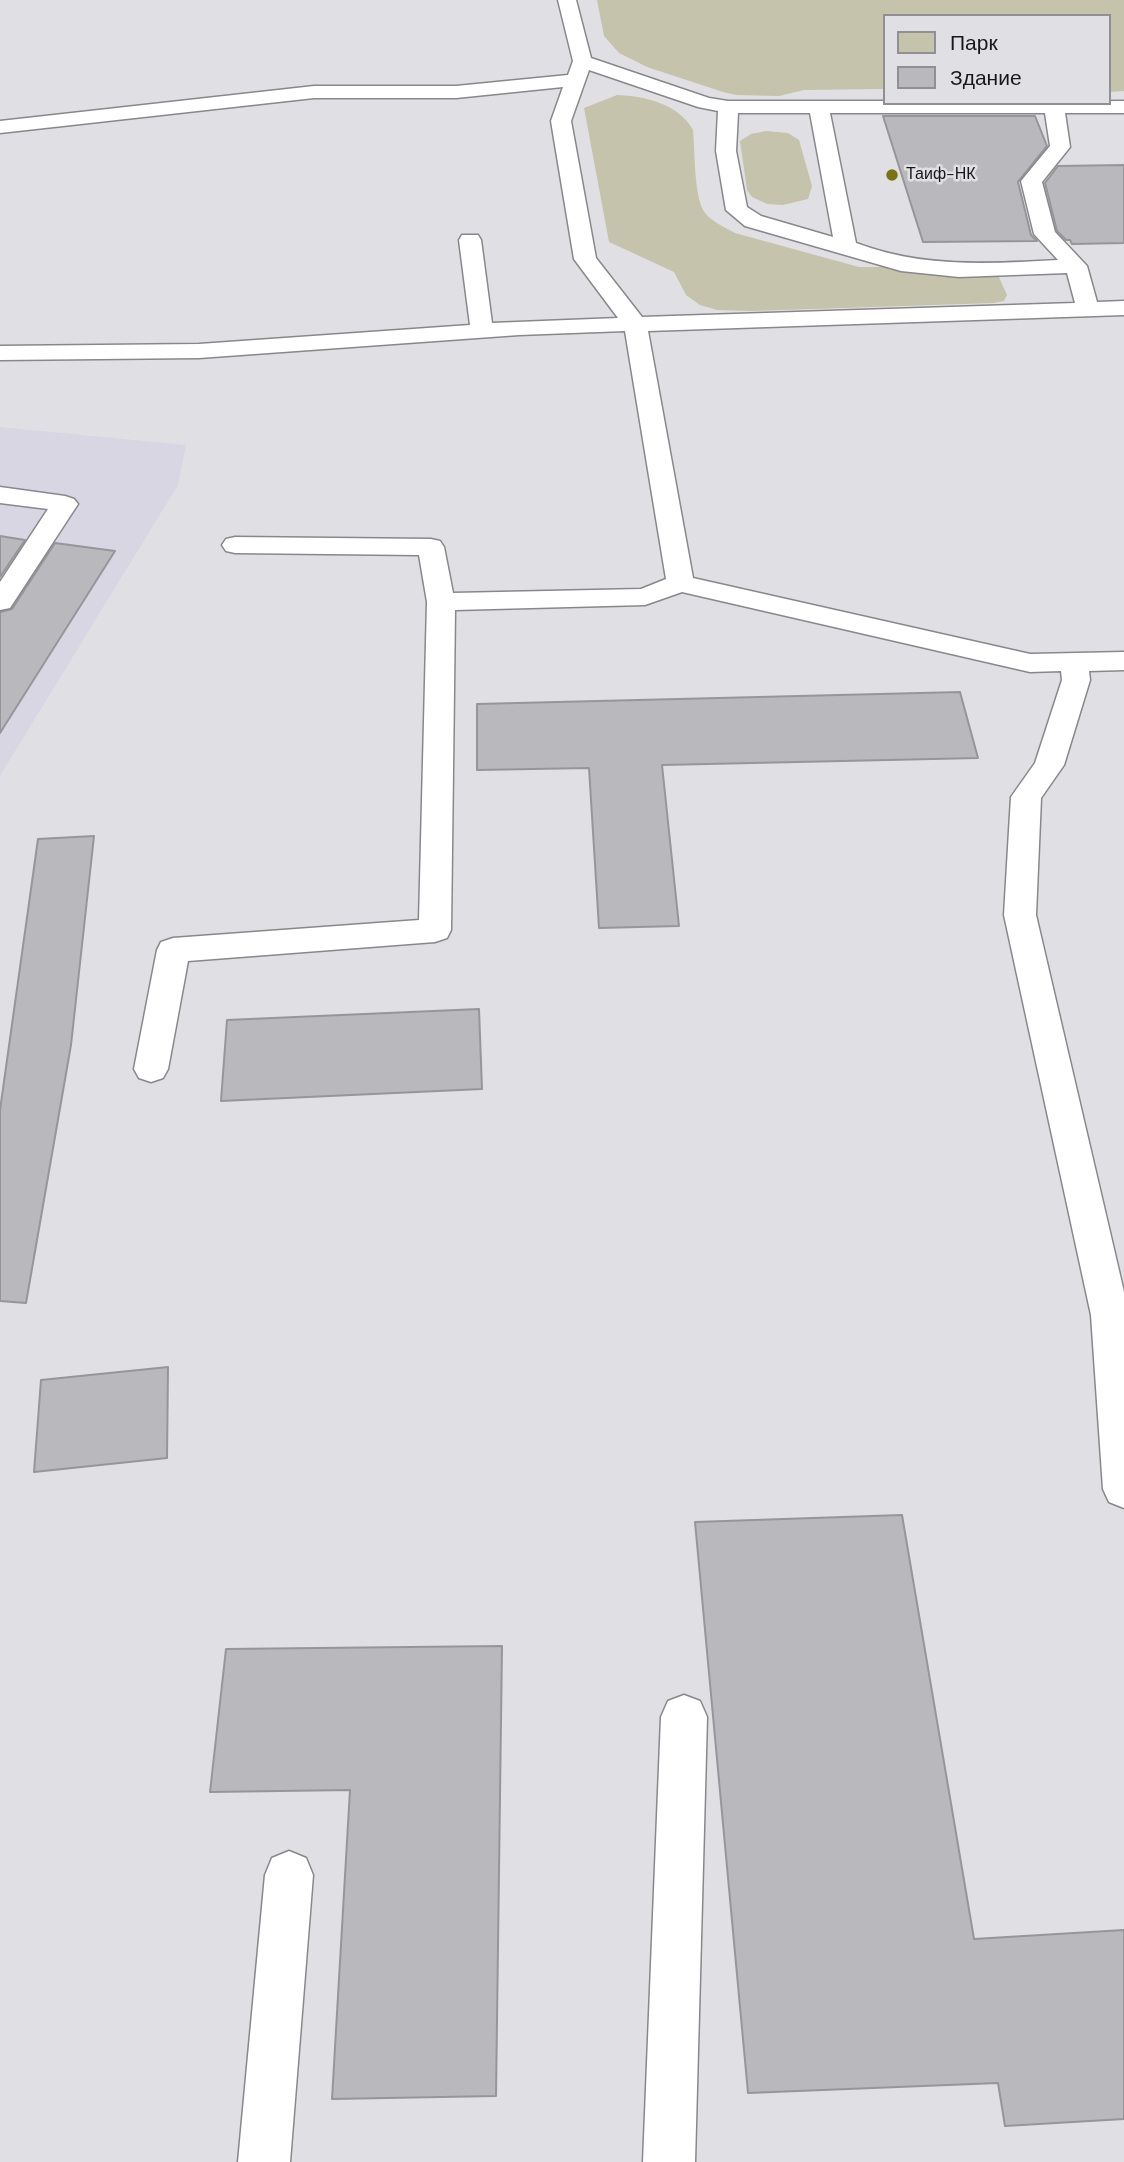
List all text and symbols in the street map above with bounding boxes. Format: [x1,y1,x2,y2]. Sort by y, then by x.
legend [883,14,1110,105]
text: Парк [950,29,998,57]
text: Здание [950,64,1022,92]
place label: Таиф-НК [906,165,976,185]
marker: Таиф-НК [884,167,900,183]

